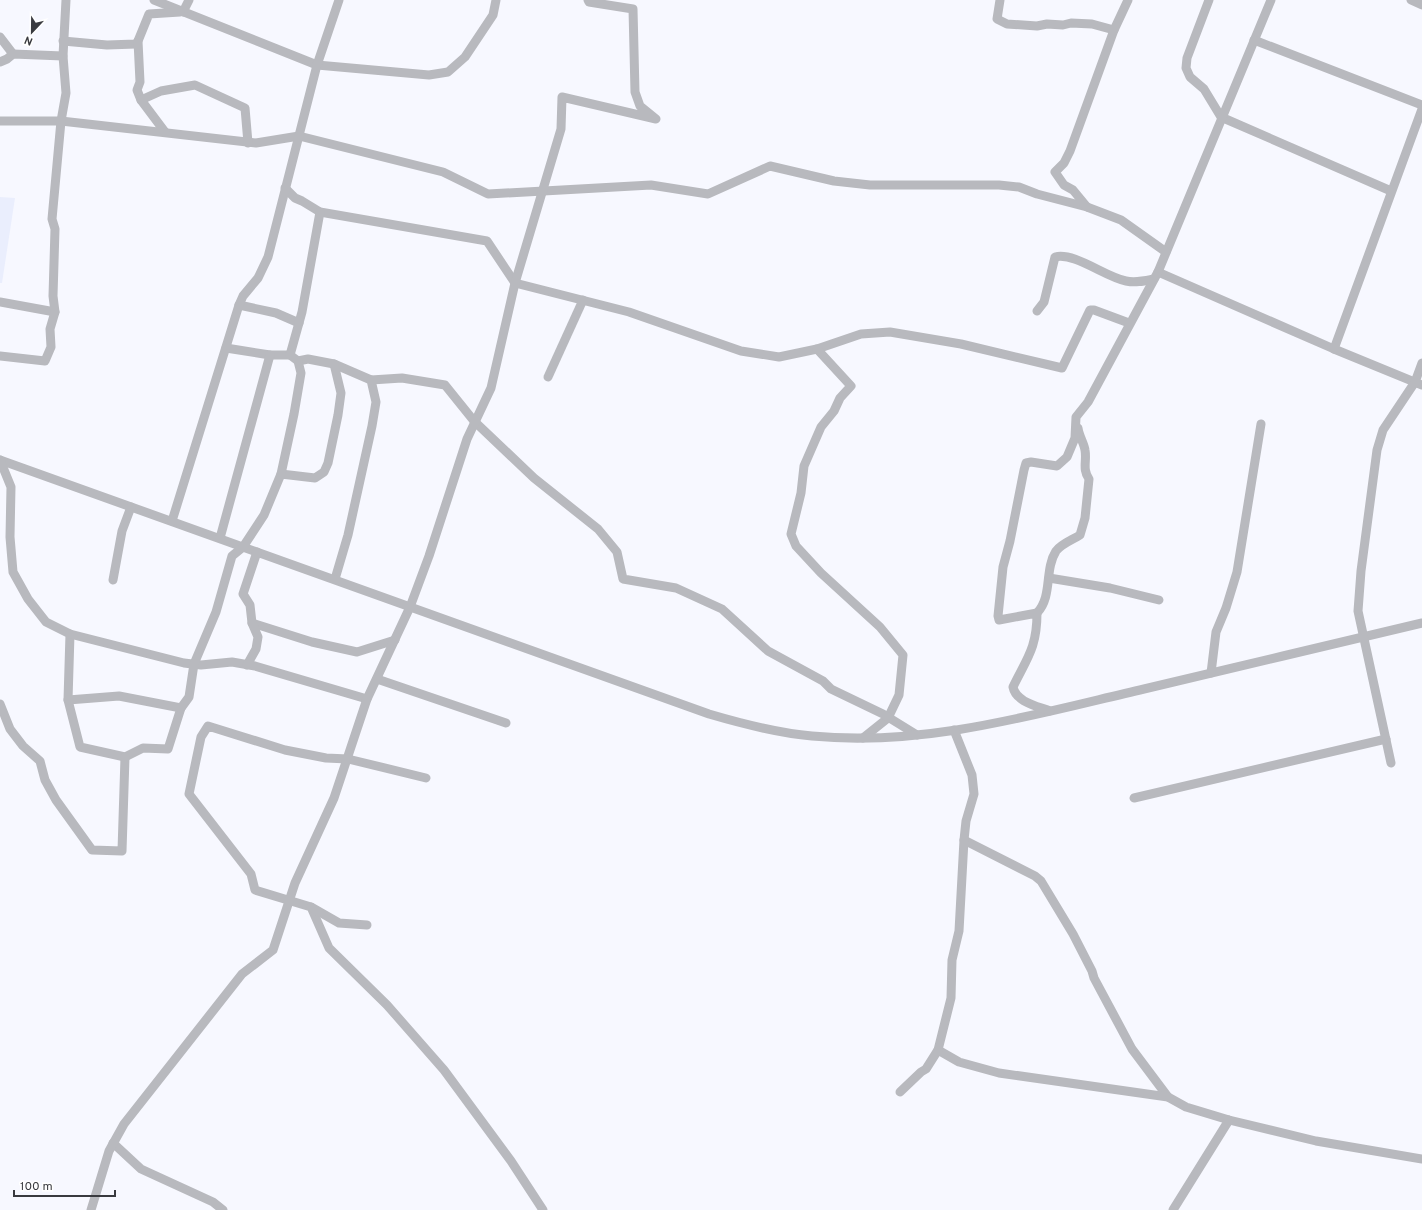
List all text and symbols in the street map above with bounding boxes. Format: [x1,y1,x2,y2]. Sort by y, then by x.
north arrow [12,12,52,52]
text: N [22,32,35,48]
scale bar [14,1172,115,1198]
text: 100 m [20,1179,53,1195]

